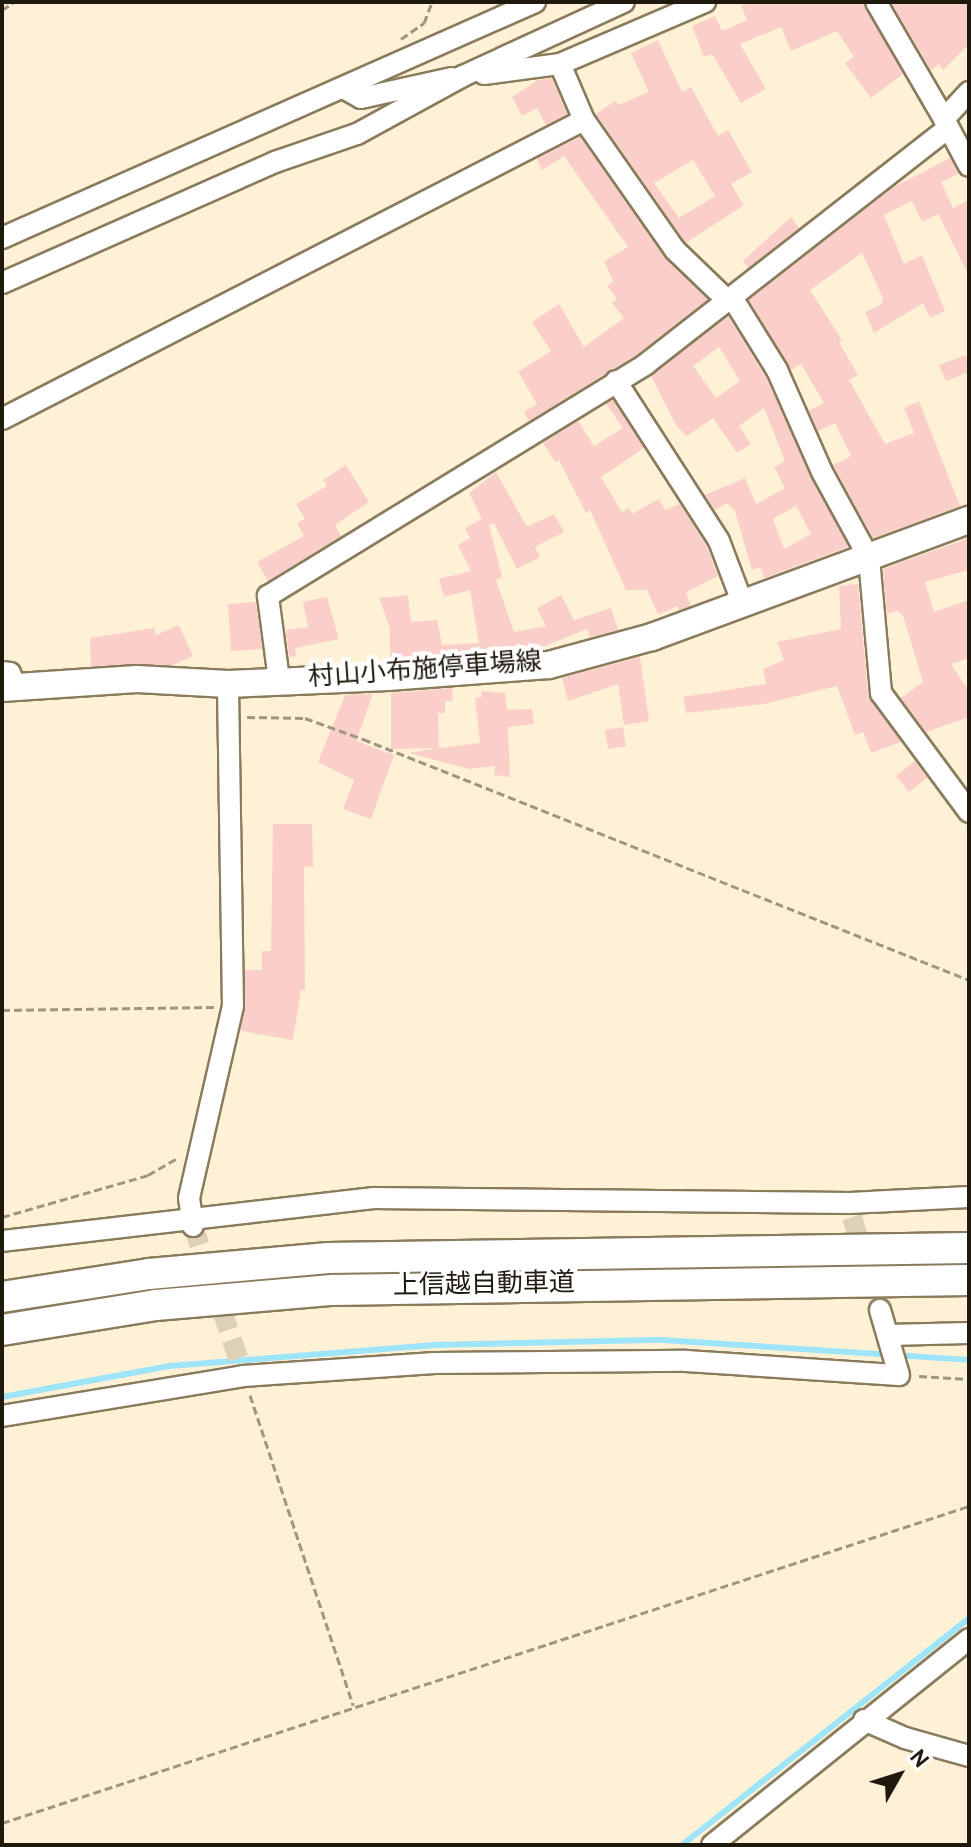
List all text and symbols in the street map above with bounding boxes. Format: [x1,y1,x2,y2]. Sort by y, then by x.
street label: 村山小布施停車場線 [307,647,543,695]
street label: 上信越自動車道 [393,1269,575,1303]
north arrow [859,1735,939,1815]
text: N [903,1745,933,1774]

